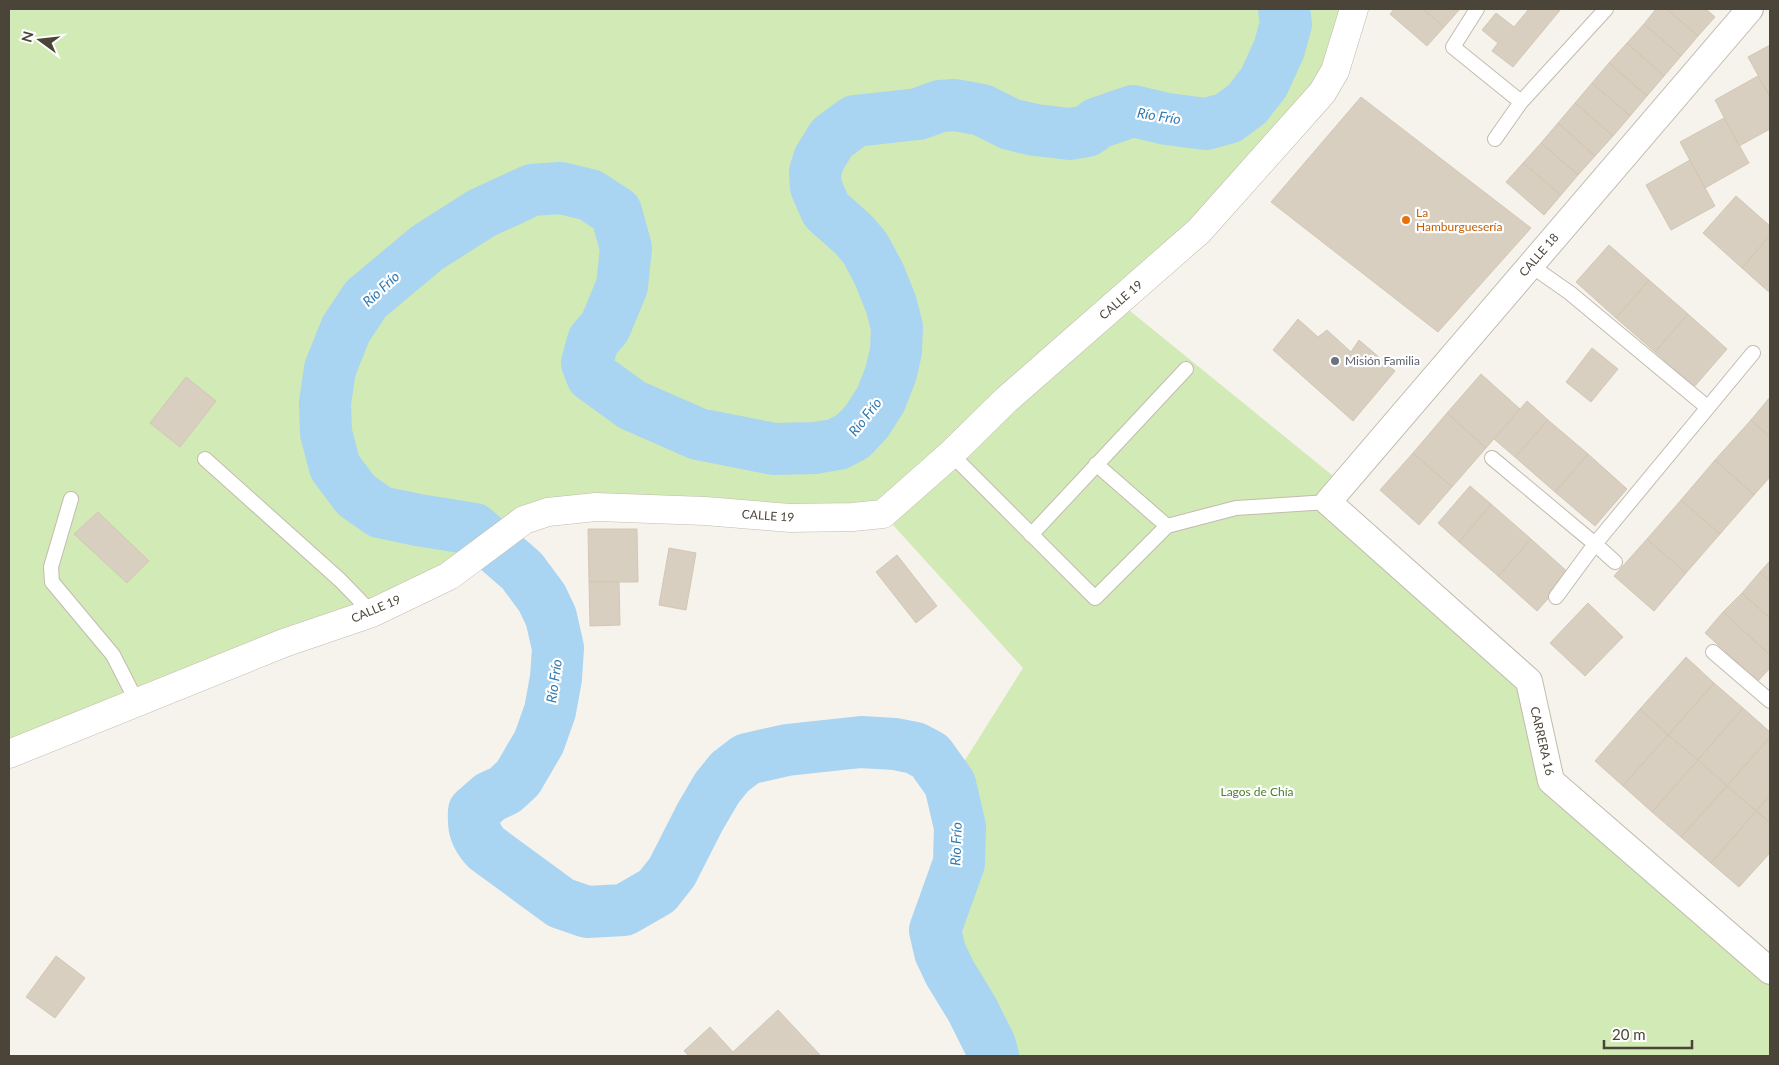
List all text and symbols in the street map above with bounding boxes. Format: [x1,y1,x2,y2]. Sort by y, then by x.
north arrow [15,15,65,65]
text: N [17,29,37,44]
water label: Río Frío [1136,104,1182,127]
place label: La Hamburguesería [1416,205,1503,234]
marker: La Hamburguesería [1400,214,1412,226]
street label: CALLE 18 [1516,230,1561,279]
water label: Río Frío [359,267,403,310]
street label: CALLE 19 [1096,277,1145,322]
place label: Misión Familia [1345,353,1420,368]
marker: Misión Familia [1329,355,1341,367]
water label: Río Frío [844,394,885,439]
street label: CALLE 19 [741,506,795,525]
street label: CALLE 19 [349,591,403,626]
water label: Río Frío [542,658,565,704]
street label: CARRERA 16 [1527,705,1558,777]
park label: Lagos de Chía [1220,784,1294,799]
water label: Río Frío [946,822,965,866]
scale bar [1604,1018,1692,1050]
text: 20 m [1612,1025,1646,1043]

